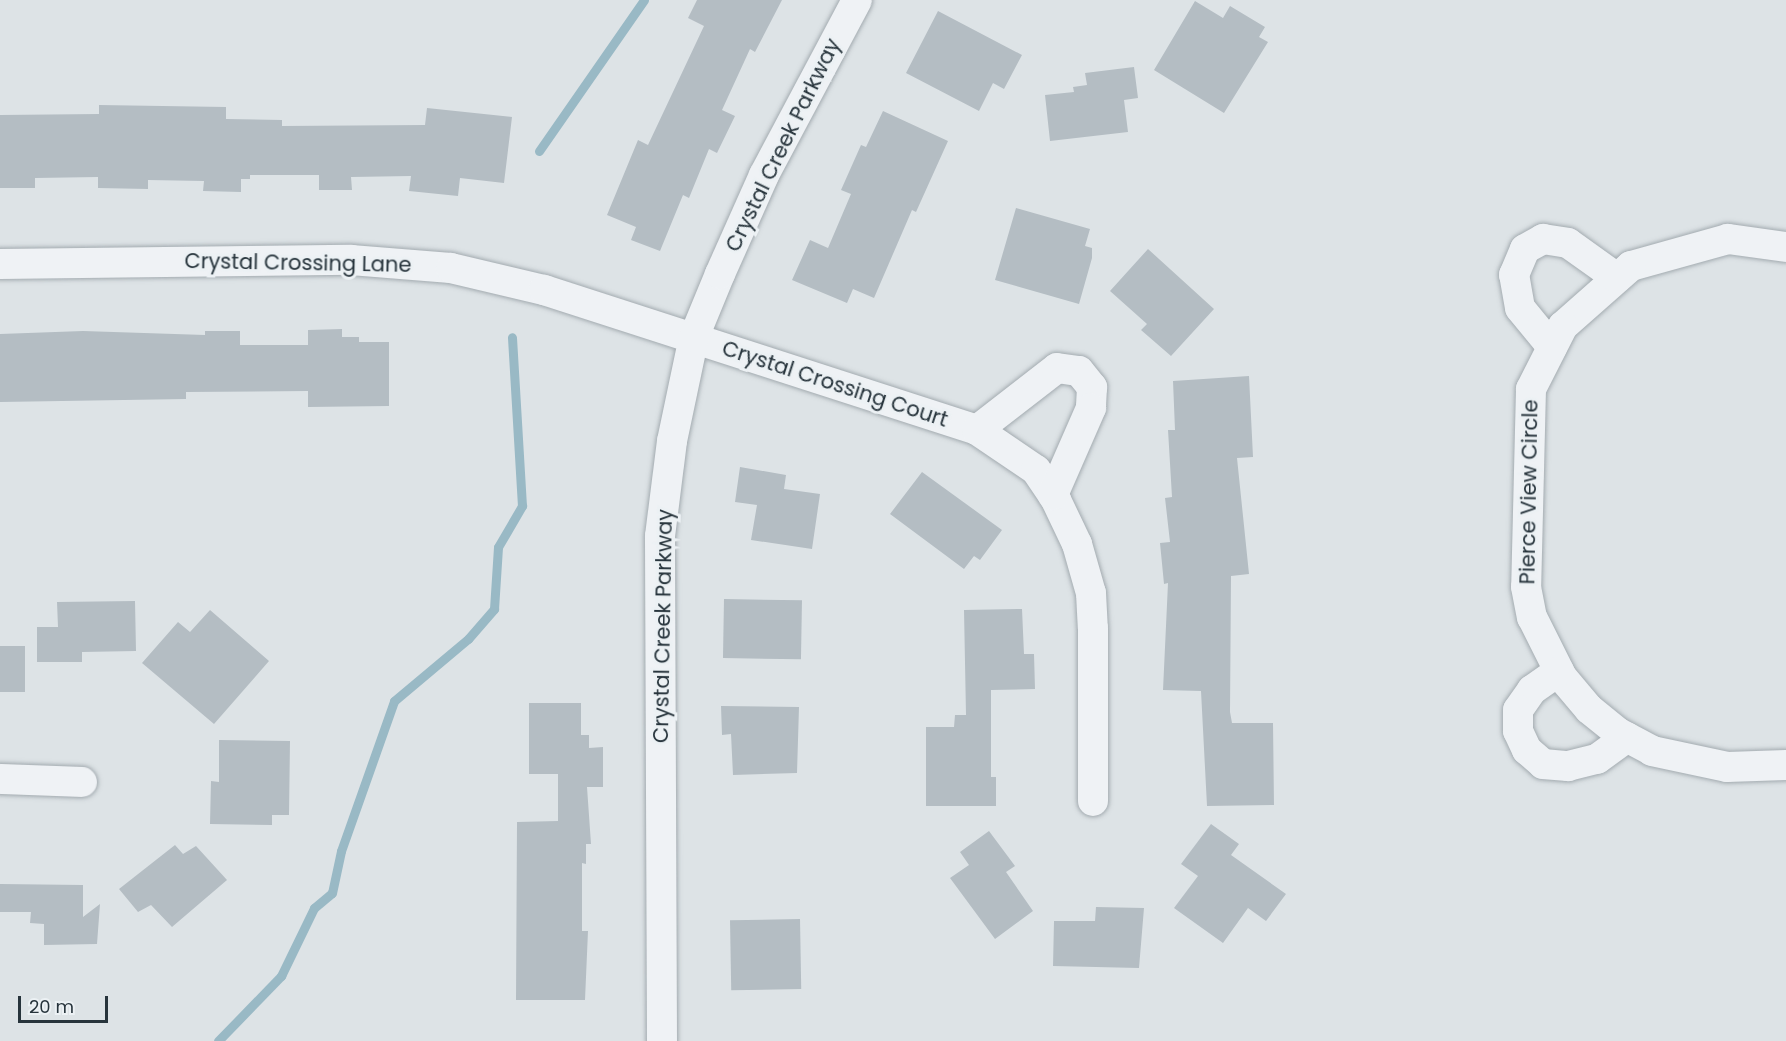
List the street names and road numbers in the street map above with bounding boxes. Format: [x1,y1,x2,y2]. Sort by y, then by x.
street label: Crystal Creek Parkway [720,34,846,256]
street label: Crystal Crossing Lane [184,248,412,278]
street label: Crystal Crossing Court [719,336,951,432]
street label: Pierce View Circle [1515,399,1543,585]
street label: Crystal Creek Parkway [648,509,678,743]

